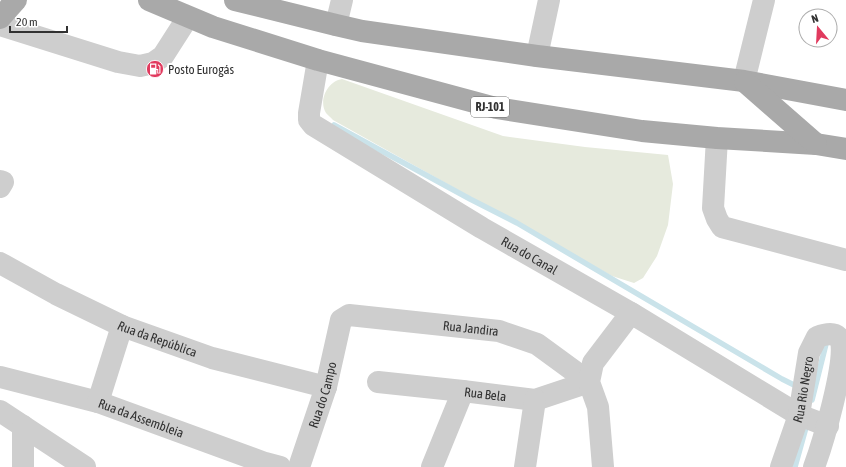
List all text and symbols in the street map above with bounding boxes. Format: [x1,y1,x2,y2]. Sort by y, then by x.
scale bar [10,8,67,34]
north arrow [798,8,838,48]
text: N [810,12,820,25]
text: 20 m [16,15,38,29]
fuel station icon: Posto Eurogás [145,59,165,79]
place label: Posto Eurogás [168,62,235,77]
road number: RJ-101 [471,97,509,117]
street label: Rua do Canal [499,233,561,277]
street label: Rua da República [115,318,199,360]
street label: Rua Jandira [442,318,499,338]
street label: Rua Rio Negro [789,355,816,425]
street label: Rua do Campo [305,360,339,430]
street label: Rua Bela [463,384,507,404]
street label: Rua da Assembleia [96,395,186,440]

